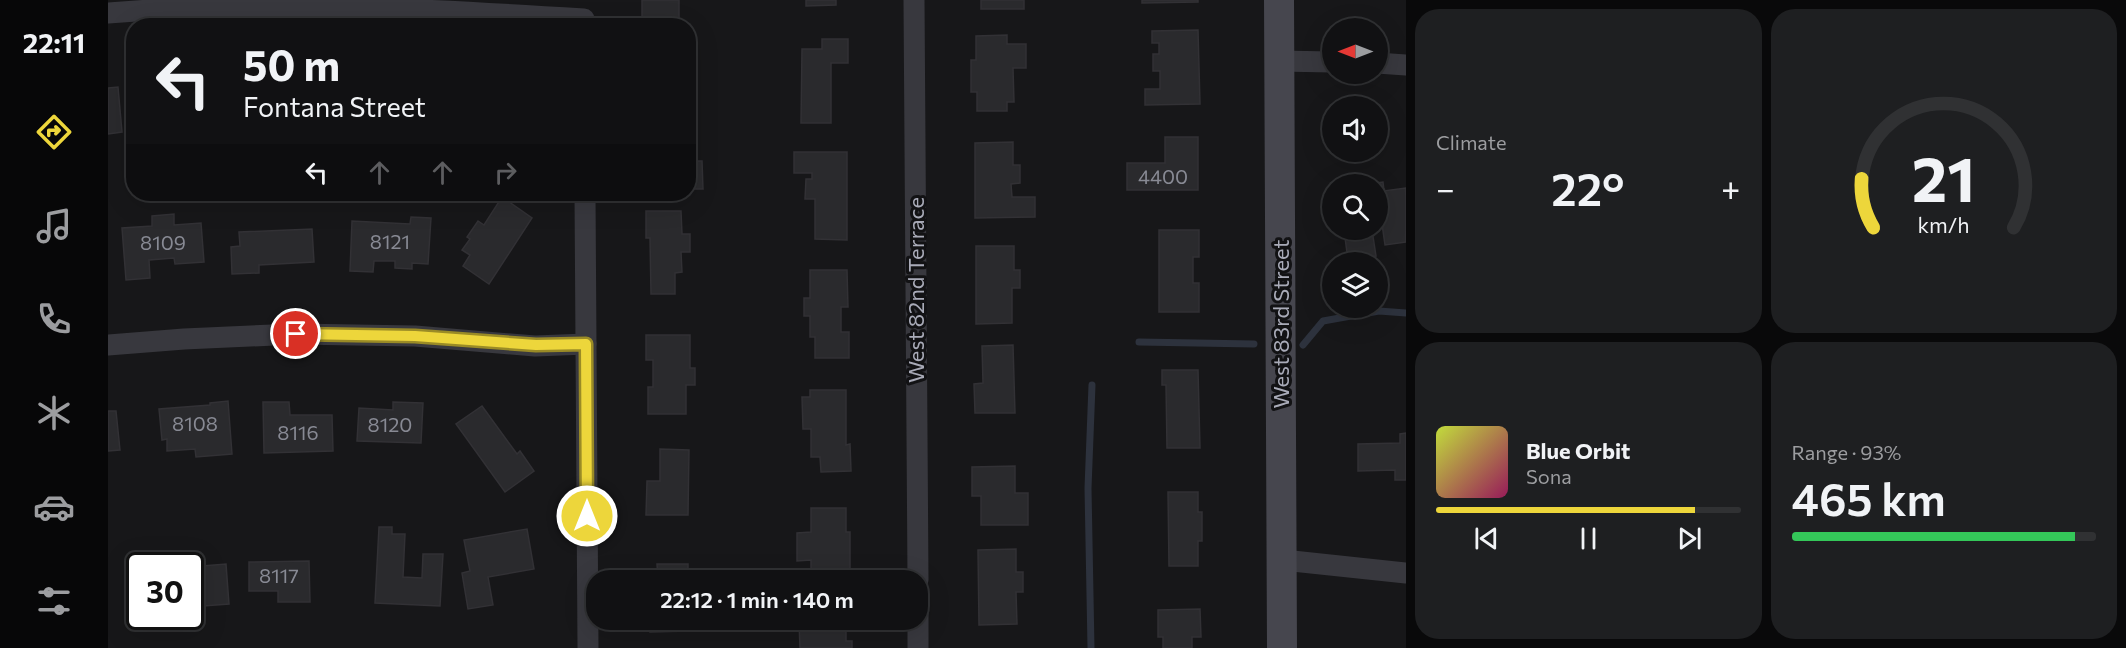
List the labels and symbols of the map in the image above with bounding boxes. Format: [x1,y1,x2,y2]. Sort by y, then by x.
north arrow [1322,18,1388,84]
house number: 4400 [1138,164,1188,188]
street label: West 82nd Terrace [902,197,929,383]
house number: 8121 [370,229,410,253]
house number: 8109 [140,230,186,254]
street label: West 83rd Street [1267,239,1294,409]
pin [270,308,321,359]
house number: 8108 [172,411,218,435]
house number: 8120 [368,412,412,436]
house number: 8116 [277,420,319,444]
position arrow [555,484,619,548]
speed limit sign: 30 [126,552,204,630]
house number: 8117 [259,563,299,587]

